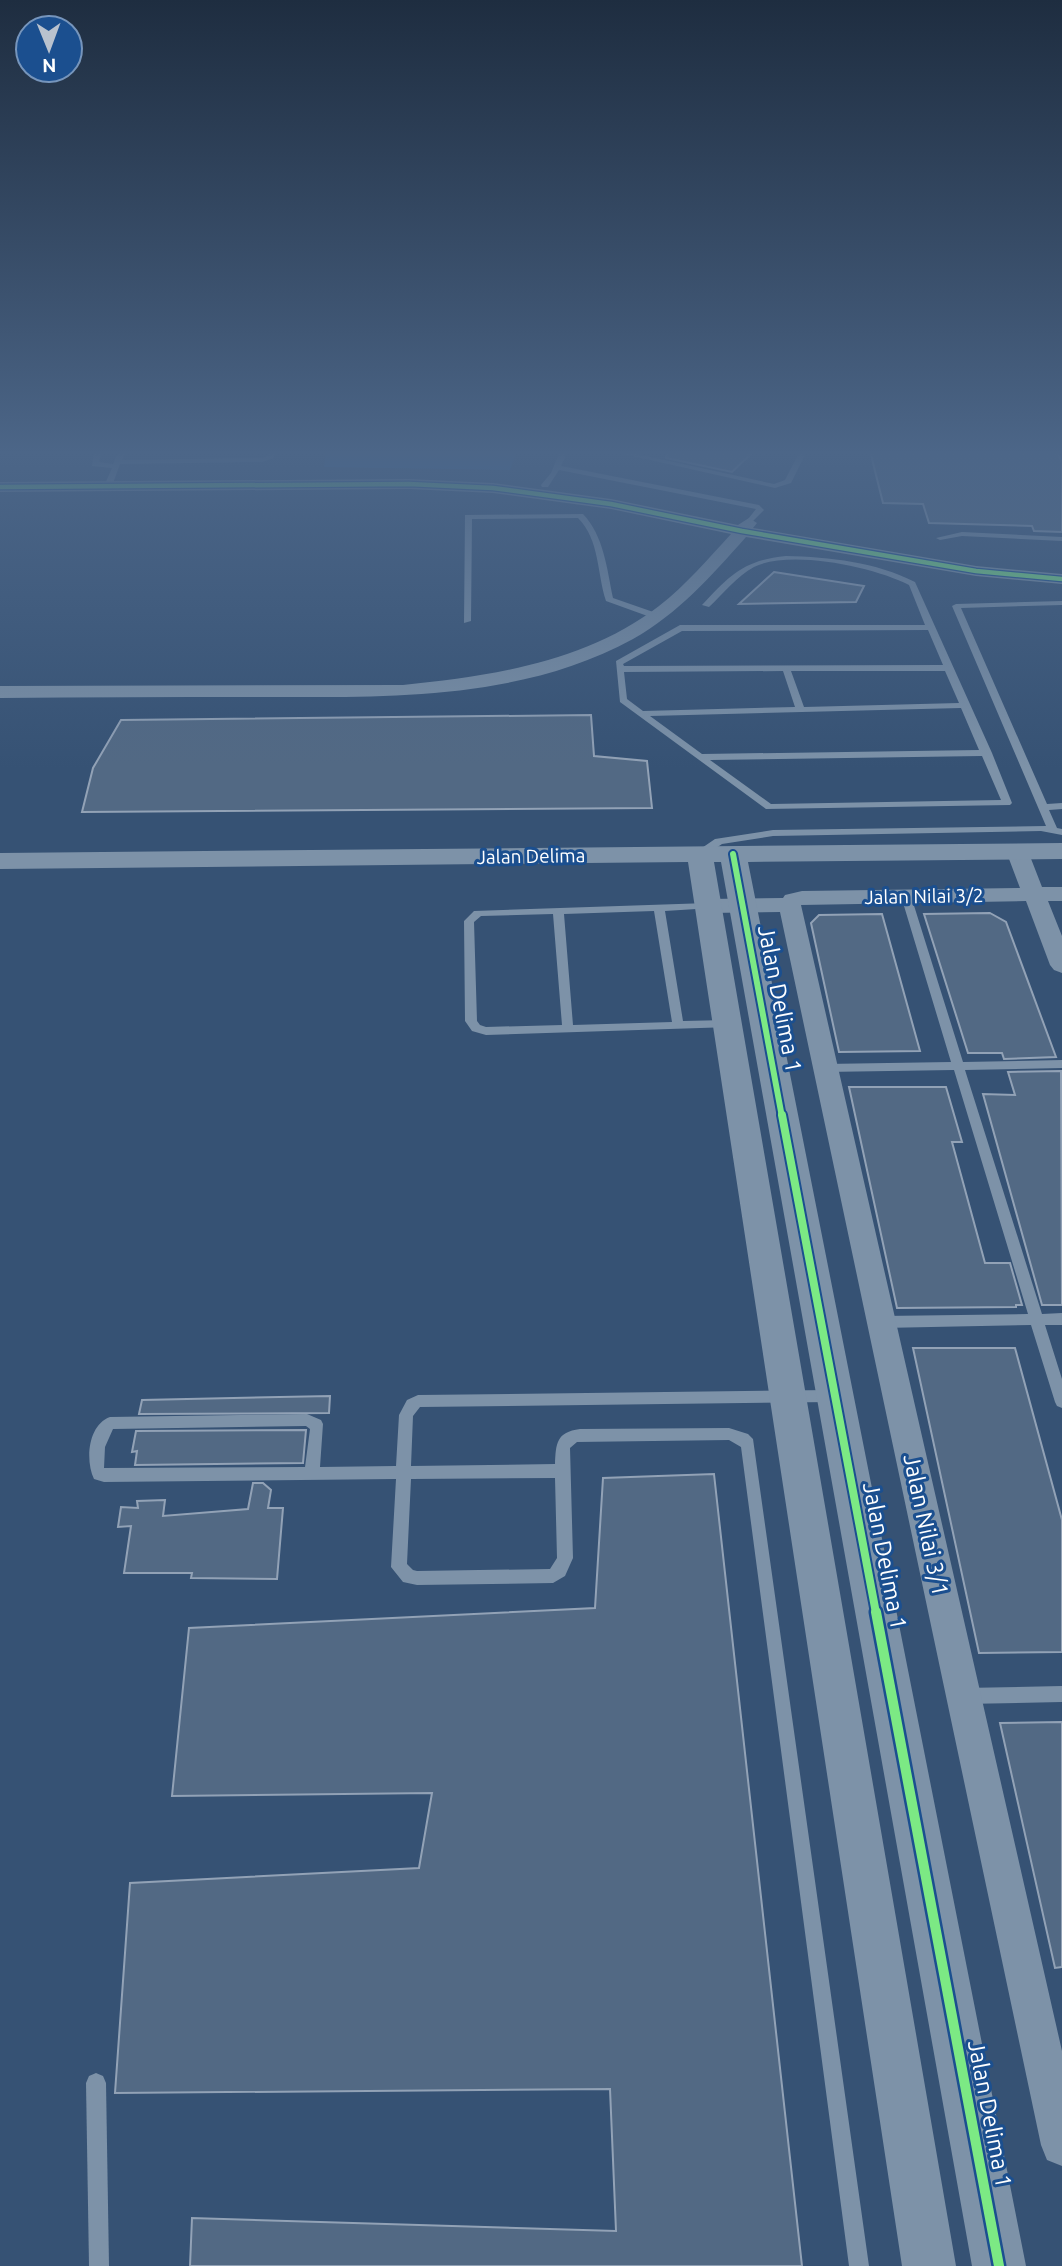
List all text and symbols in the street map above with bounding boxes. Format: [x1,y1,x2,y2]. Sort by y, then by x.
north arrow [14,14,84,84]
text: N [42,55,57,77]
street label: Jalan Delima [476,844,586,868]
street label: Jalan Nilai 3/2 [864,884,984,908]
street label: Jalan Delima 1 [754,923,807,1075]
street label: Jalan Nilai 3/1 [899,1452,954,1598]
street label: Jalan Delima 1 [859,1480,912,1632]
street label: Jalan Delima 1 [964,2038,1017,2190]

